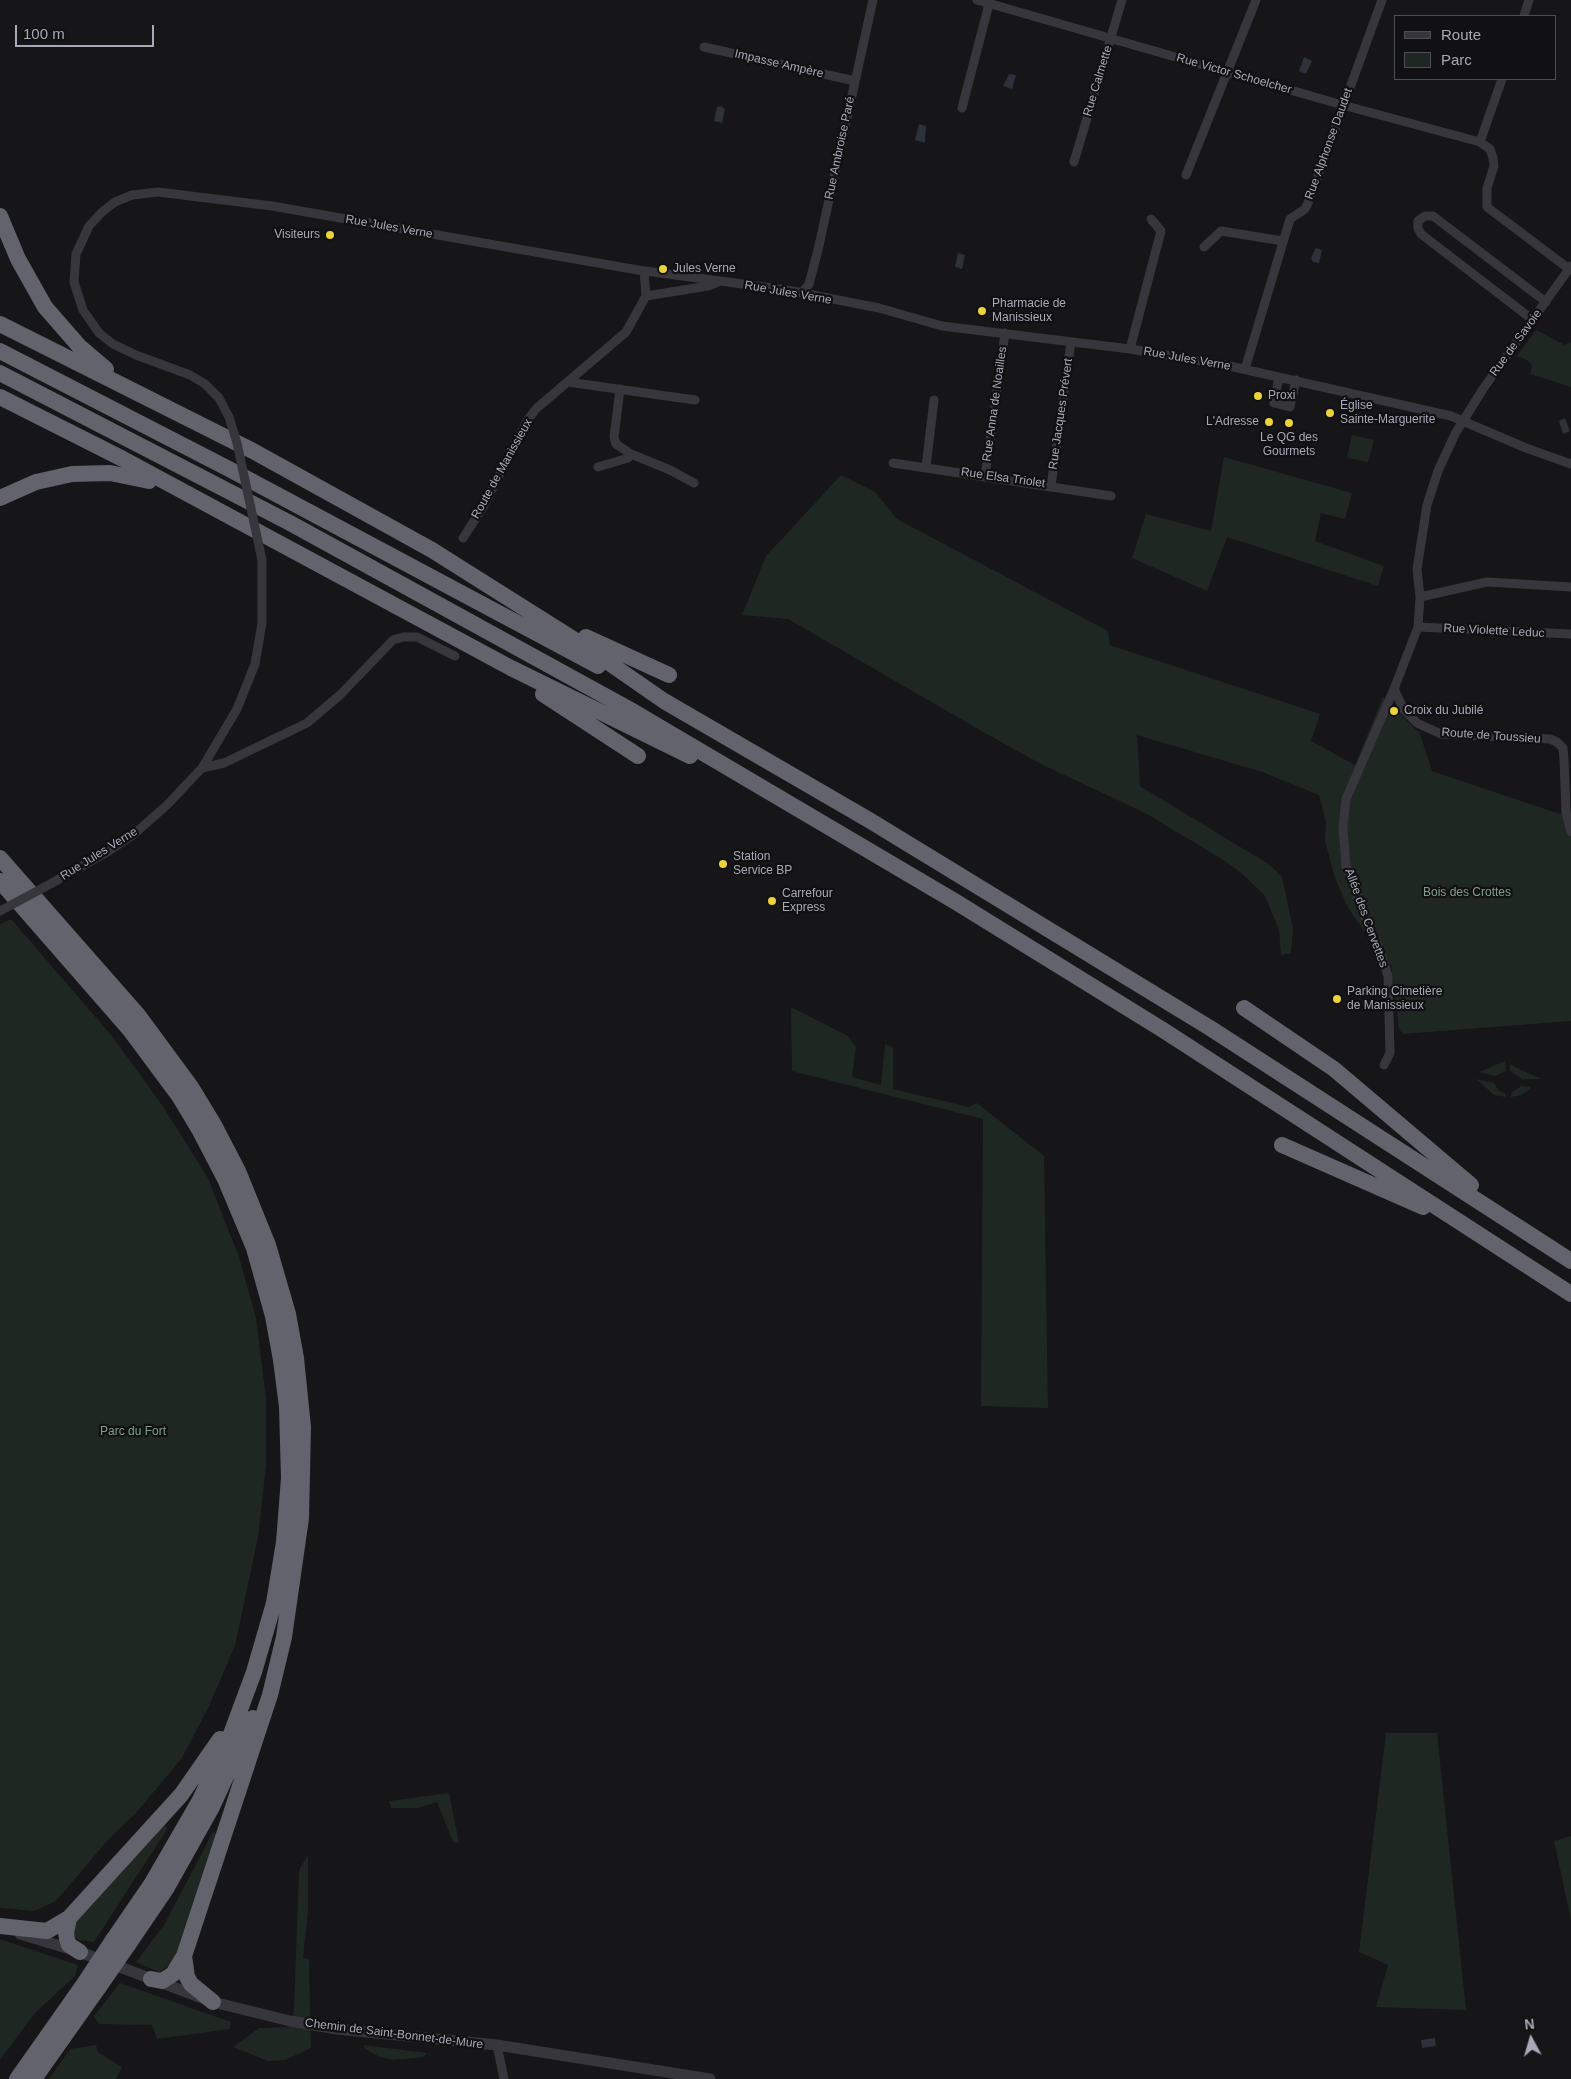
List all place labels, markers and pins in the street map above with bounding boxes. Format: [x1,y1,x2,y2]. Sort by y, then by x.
place label: Visiteurs [274,228,320,242]
marker: Visiteurs [324,229,336,241]
place label: Jules Verne [673,262,736,276]
marker: Jules Verne [657,263,669,275]
place label: Pharmacie de Manissieux [992,297,1066,325]
marker: Pharmacie de Manissieux [976,305,988,317]
place label: Proxi [1268,389,1295,403]
marker: Proxi [1252,390,1264,402]
place label: Église Sainte-Marguerite [1340,399,1435,427]
marker: Église Sainte-Marguerite [1324,407,1336,419]
place label: L'Adresse [1206,415,1259,429]
marker: L'Adresse [1263,416,1275,428]
marker: Le QG des Gourmets [1283,417,1295,429]
place label: Le QG des Gourmets [1260,431,1318,459]
place label: Croix du Jubilé [1404,704,1483,718]
marker: Croix du Jubilé [1388,705,1400,717]
place label: Station Service BP [733,850,792,878]
marker: Station Service BP [717,858,729,870]
place label: Carrefour Express [782,887,833,915]
marker: Carrefour Express [766,895,778,907]
place label: Parking Cimetière de Manissieux [1347,985,1442,1013]
marker: Parking Cimetière de Manissieux [1331,993,1343,1005]

